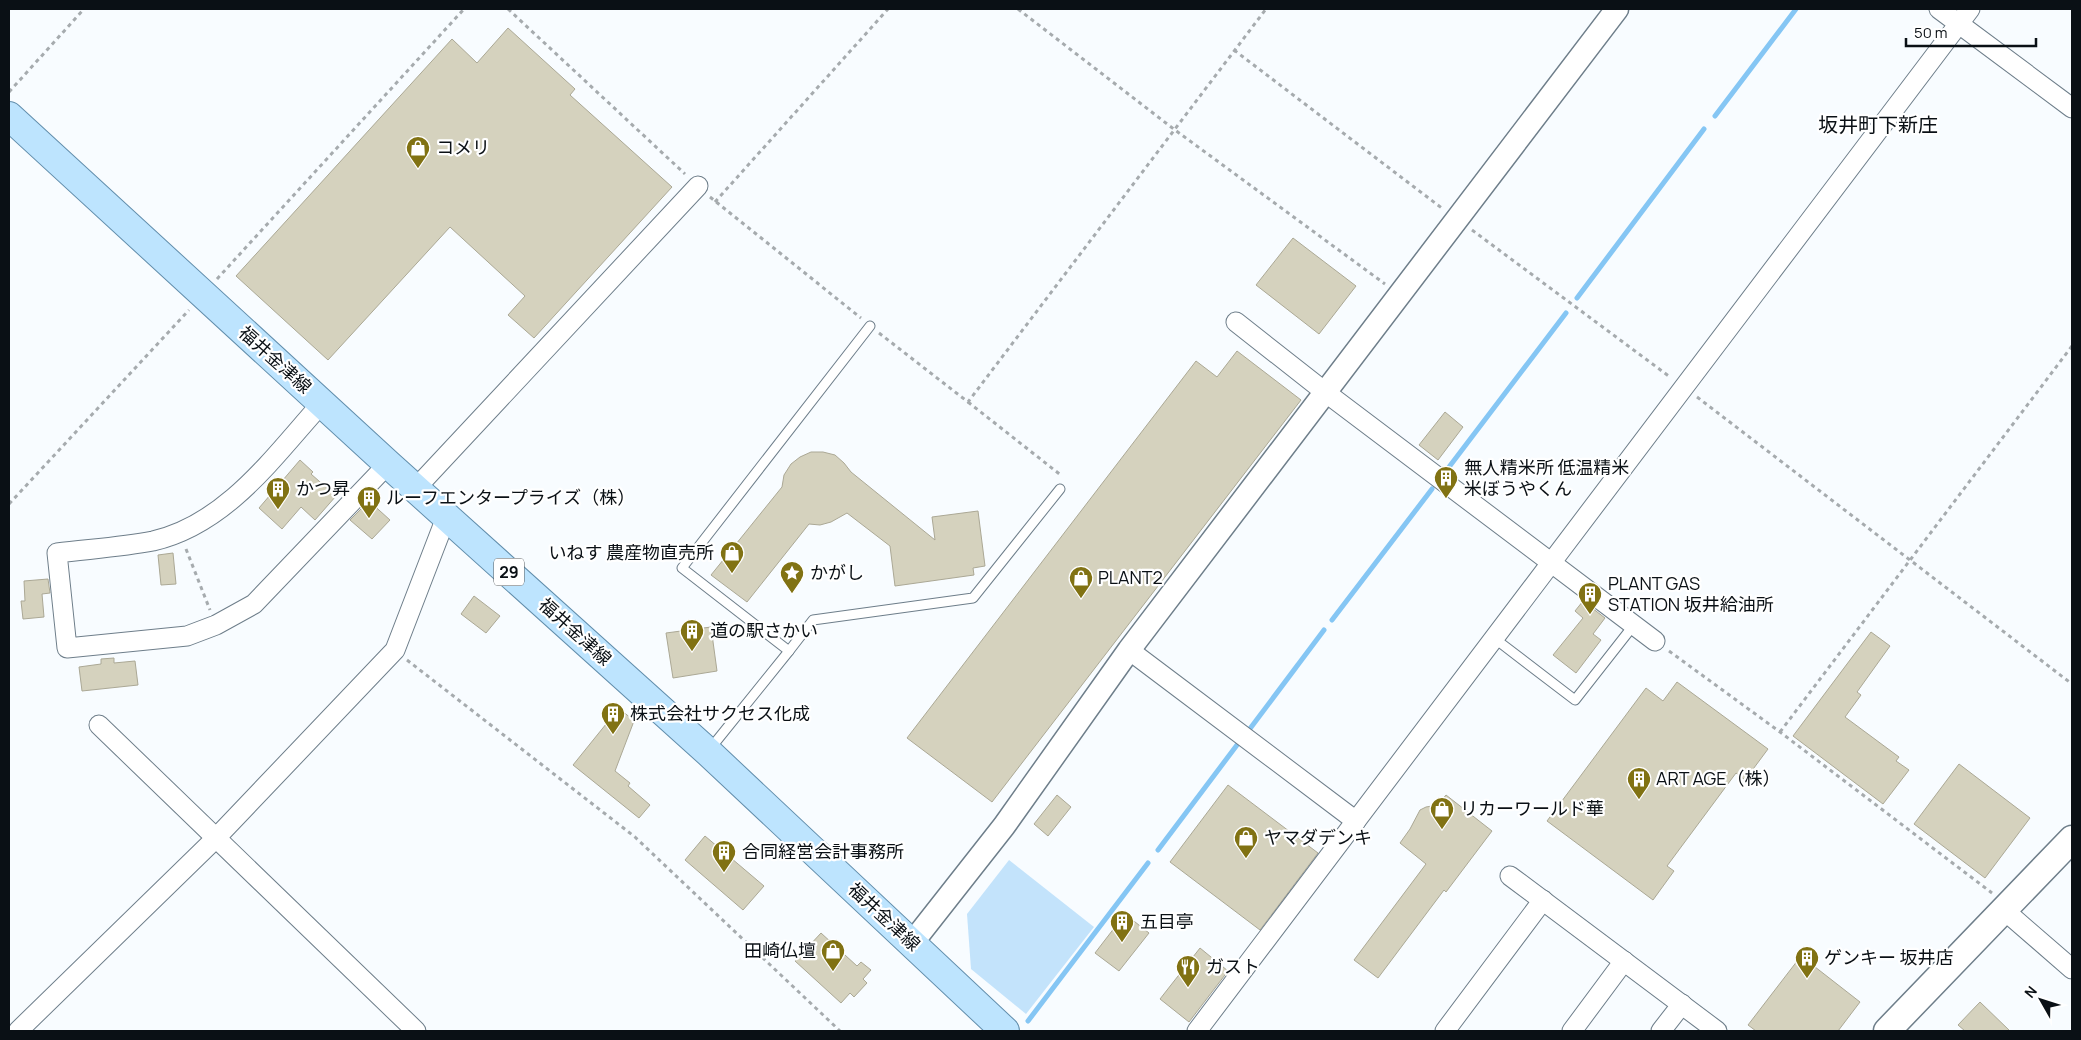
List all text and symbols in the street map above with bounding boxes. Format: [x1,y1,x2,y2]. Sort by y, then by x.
scale bar [1906,15,2036,47]
text: 50 m [1914,22,1948,43]
district label: 坂井町下新庄 [1818,111,1938,138]
shop icon: コメリ [405,135,431,169]
place label: コメリ [436,135,490,159]
street label: 福井金津線 [234,320,317,398]
place label: 無人精米所 低温精米 米ぼうやくん [1464,455,1630,500]
building icon: 無人精米所 低温精米 米ぼうやくん [1433,465,1459,499]
building icon: かつ昇 [265,476,291,510]
place label: かつ昇 [296,476,350,500]
building icon: ルーフエンタープライズ（株） [356,485,382,519]
place label: ルーフエンタープライズ（株） [386,485,635,509]
place label: いねす 農産物直売所 [548,540,714,564]
shop icon: いねす 農産物直売所 [719,540,745,574]
road number: 29 [494,558,524,586]
place icon: かがし [779,560,805,594]
place label: かがし [810,560,864,584]
shop icon: PLANT2 [1068,565,1094,599]
place label: PLANT2 [1098,565,1163,589]
place label: PLANT GAS STATION 坂井給油所 [1608,571,1774,616]
building icon: PLANT GAS STATION 坂井給油所 [1577,581,1603,615]
street label: 福井金津線 [534,592,617,670]
building icon: 道の駅さかい [679,618,705,652]
place label: 道の駅さかい [710,618,818,642]
building icon: 株式会社サクセス化成 [600,701,626,735]
place label: 株式会社サクセス化成 [630,701,810,725]
building icon: ART AGE（株） [1626,766,1652,800]
place label: ART AGE（株） [1656,766,1781,790]
shop icon: リカーワールド華 [1429,796,1455,830]
place label: リカーワールド華 [1460,796,1604,820]
shop icon: ヤマダデンキ [1233,825,1259,859]
place label: ヤマダデンキ [1264,825,1372,849]
building icon: 合同経営会計事務所 [711,839,737,873]
place label: 合同経営会計事務所 [742,839,904,863]
street label: 福井金津線 [844,877,926,956]
building icon: 五目亭 [1109,909,1135,943]
place label: 五目亭 [1140,909,1194,933]
place label: 田崎仏壇 [744,938,816,962]
shop icon: 田崎仏壇 [820,938,846,972]
building icon: ゲンキー 坂井店 [1794,945,1820,979]
place label: ゲンキー 坂井店 [1824,945,1954,969]
restaurant icon: ガスト [1175,954,1201,988]
place label: ガスト [1206,954,1260,978]
north arrow [2016,975,2066,1025]
text: N [2020,982,2041,1001]

